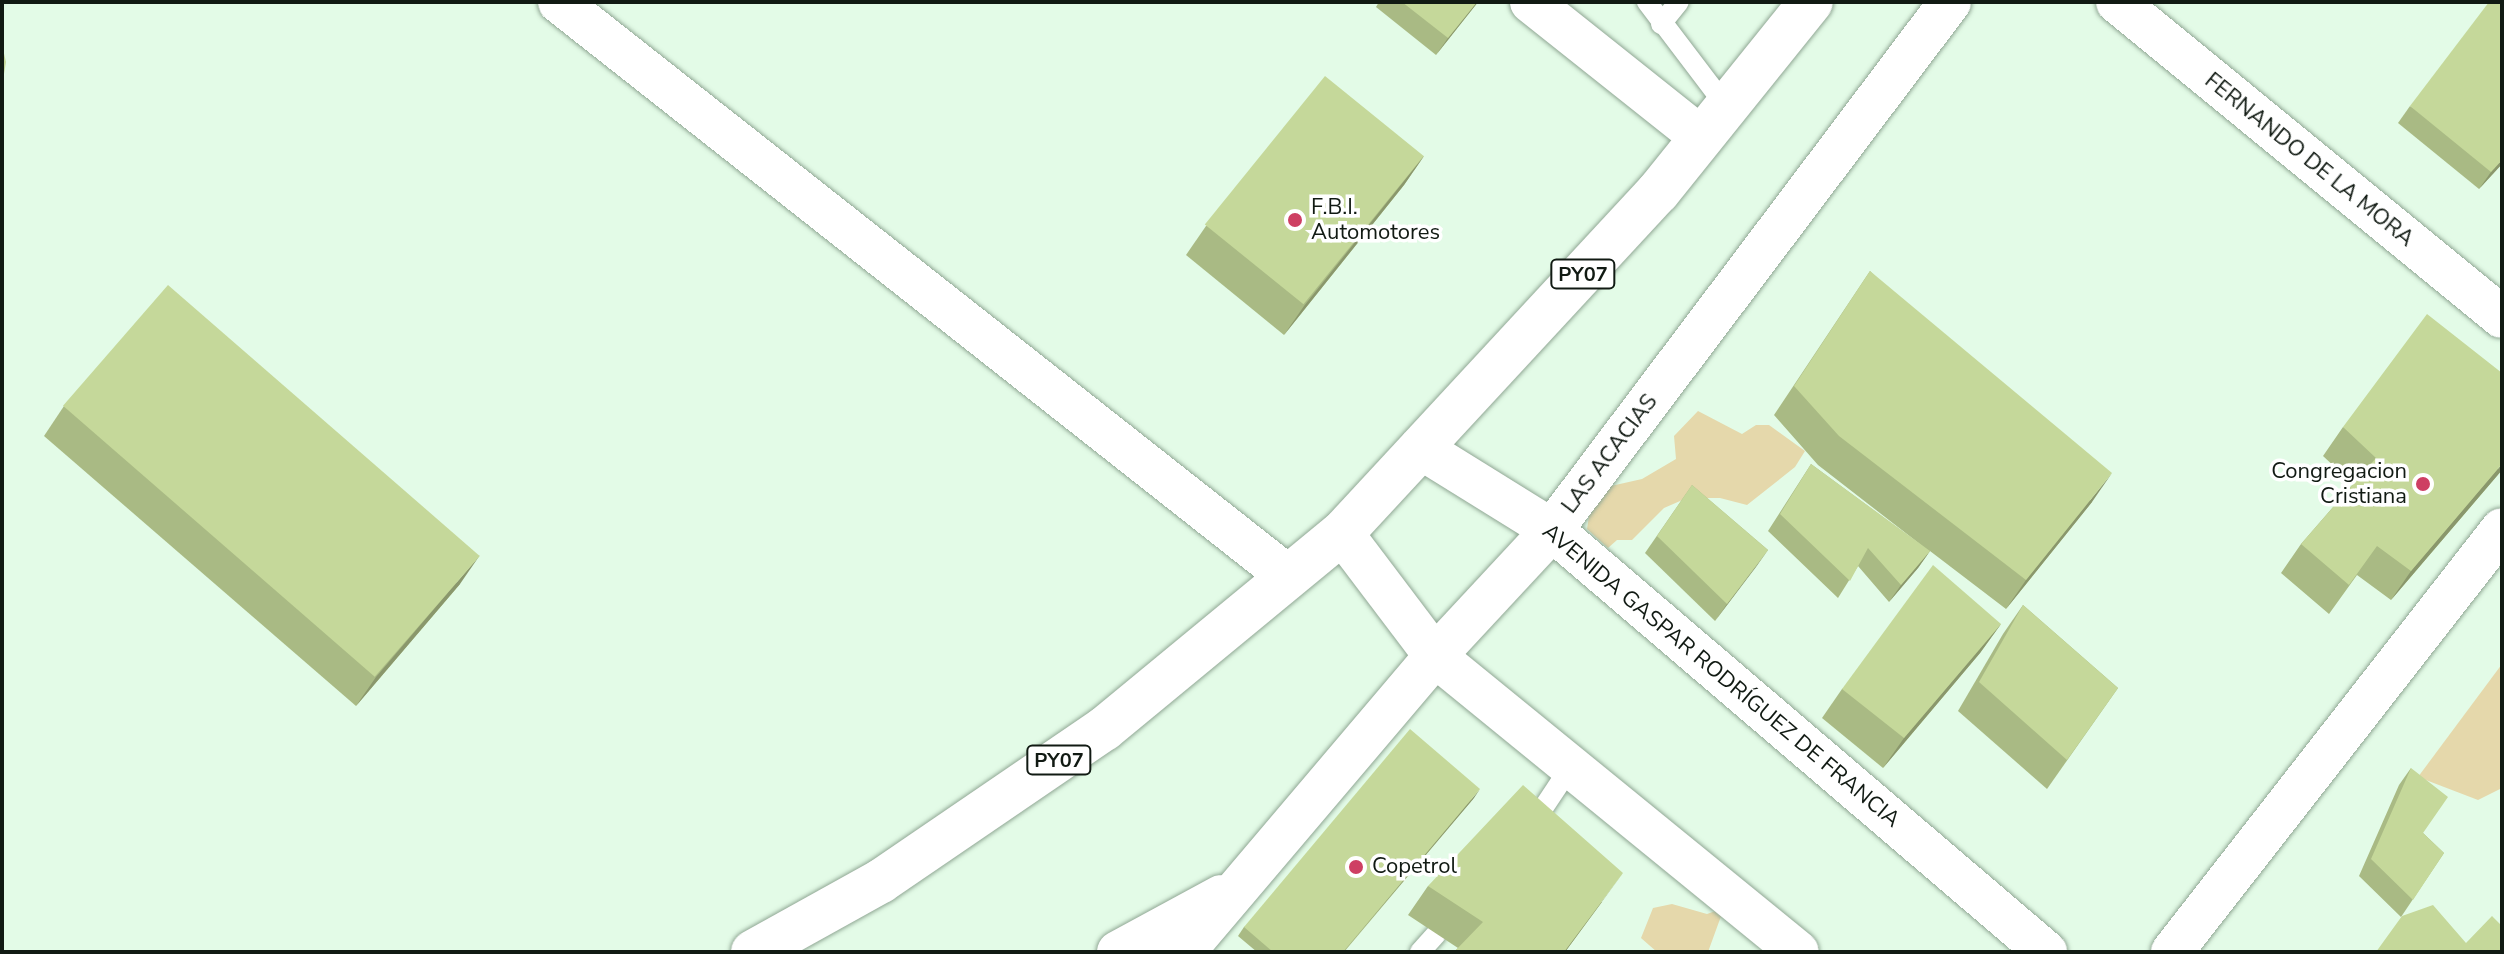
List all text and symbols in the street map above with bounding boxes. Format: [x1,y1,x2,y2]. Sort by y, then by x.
street label: FERNANDO DE LA MORA [2199,68,2419,252]
place label: F.B.I. Automotores [1311,194,1440,246]
marker: F.B.I. Automotores [1286,211,1304,229]
road number: PY07 [1549,258,1617,290]
street label: LAS ACACIAS [1557,389,1663,519]
place label: Congregacion Cristiana [2271,458,2407,510]
marker: Congregacion Cristiana [2414,475,2432,493]
street label: AVENIDA GASPAR RODRÍGUEZ DE FRANCIA [1537,519,1905,833]
road number: PY07 [1025,744,1093,776]
place label: Copetrol [1372,854,1457,880]
marker: Copetrol [1347,858,1365,876]

